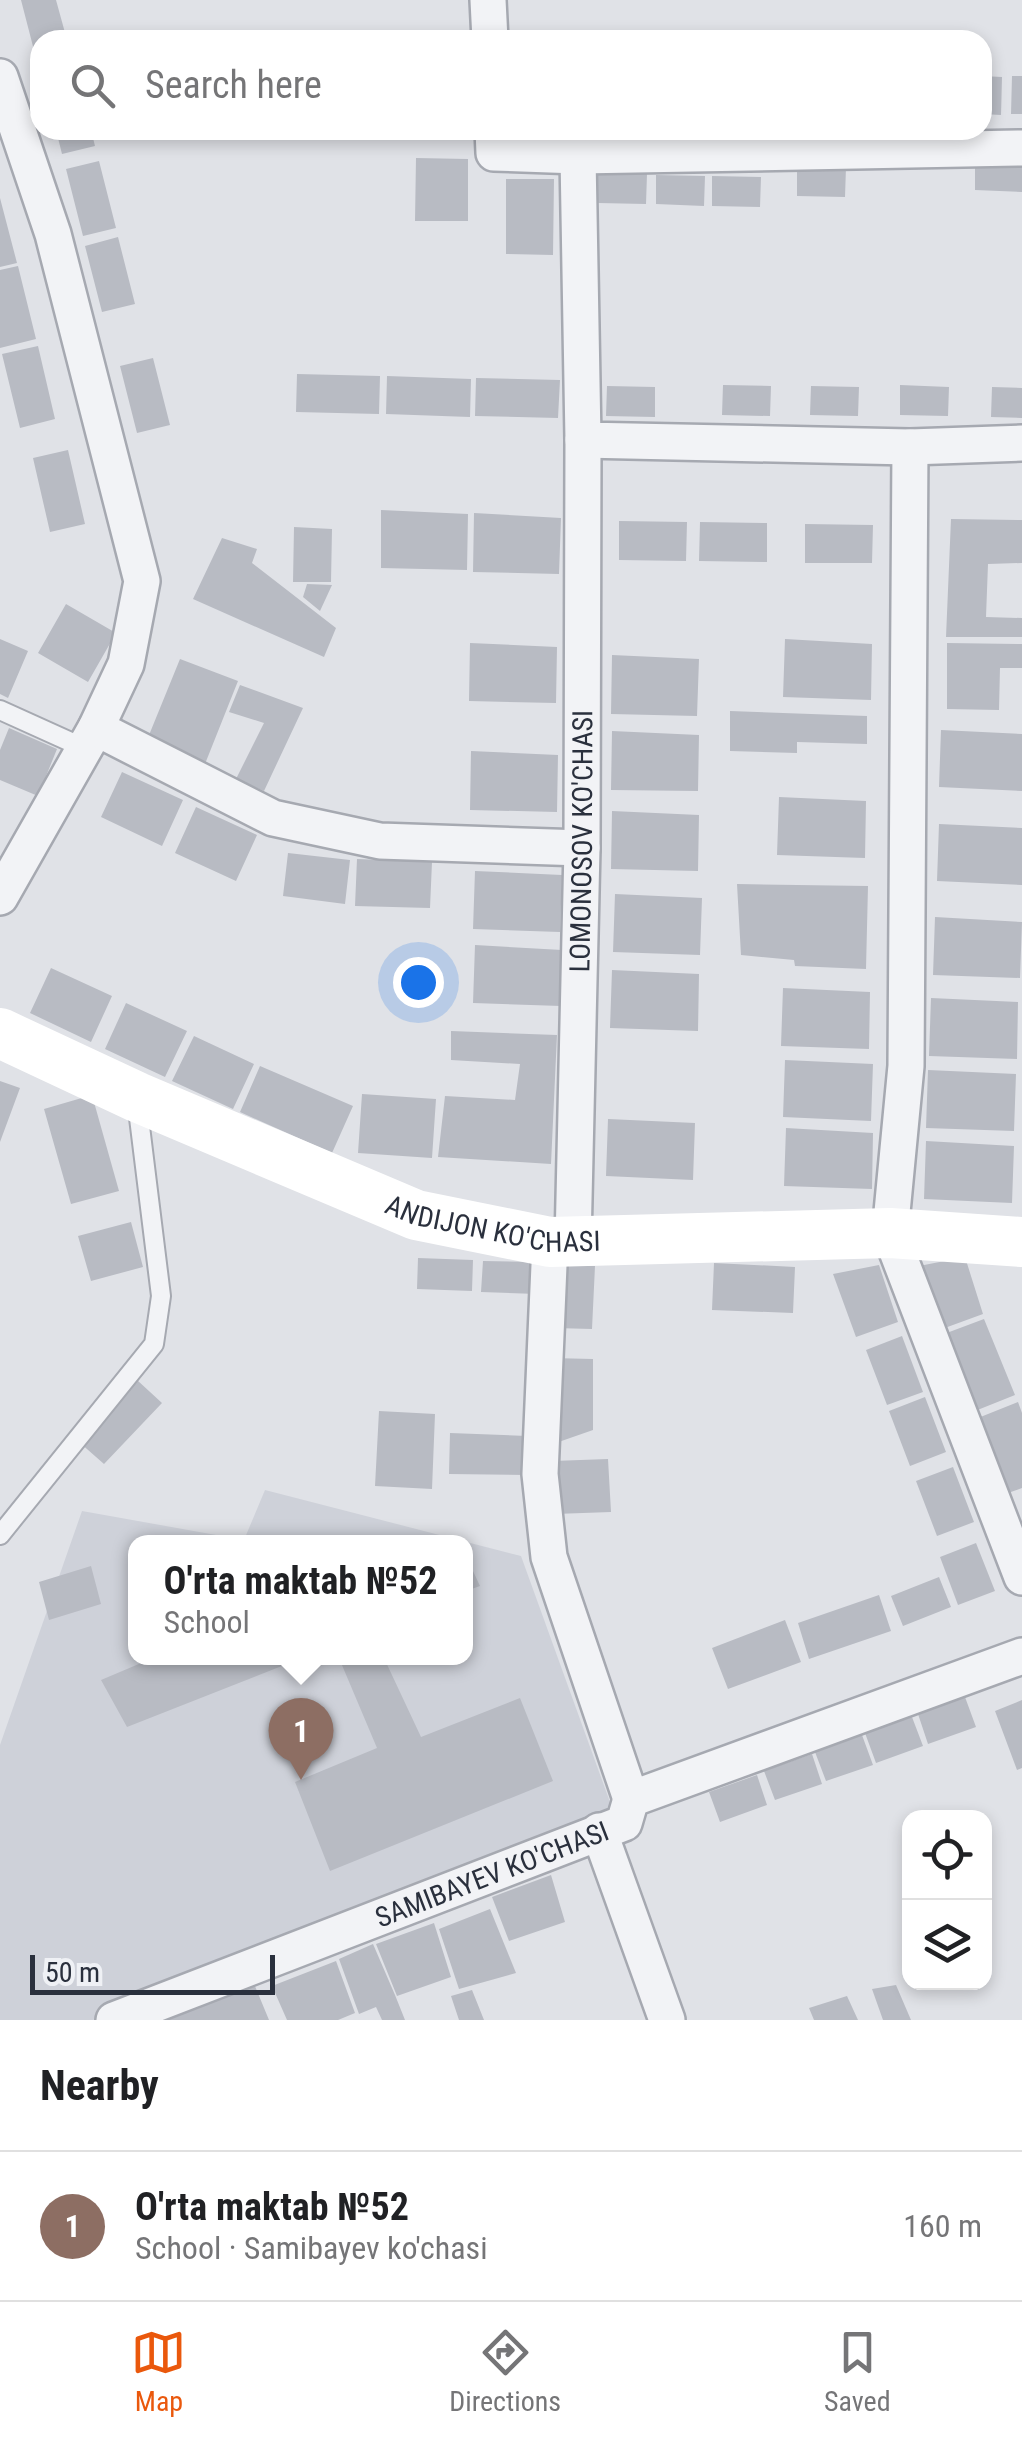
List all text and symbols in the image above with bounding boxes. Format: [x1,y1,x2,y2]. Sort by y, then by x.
search box [30,30,992,140]
icon: search [65,58,120,113]
text: Search here [145,63,322,107]
street label: LOMONOSOV KO'CHASI [563,710,599,973]
your location [393,957,444,1008]
street label: ANDIJON KO'CHASI [381,1188,601,1259]
popup [128,1535,473,1665]
text: O'rta maktab №52 [164,1559,437,1603]
text: School [164,1603,250,1641]
pin: 1 [268,1698,334,1780]
map controls [902,1810,992,1990]
button: locate [902,1810,992,1900]
street label: SAMIBAYEV KO'CHASI [370,1814,613,1934]
button: layers [902,1900,992,1990]
scale bar [30,1950,275,1994]
text: 50 m [45,1956,100,1989]
text: Nearby [40,2061,159,2110]
text: O'rta maktab №52 [135,2185,409,2229]
text: 1 [64,2207,81,2245]
text: 160 m [903,2207,982,2245]
text: School · Samibayev ko'chasi [135,2229,488,2267]
tab: Map [131,2325,186,2418]
tab: Directions [449,2325,561,2418]
tab: Saved [824,2325,891,2418]

